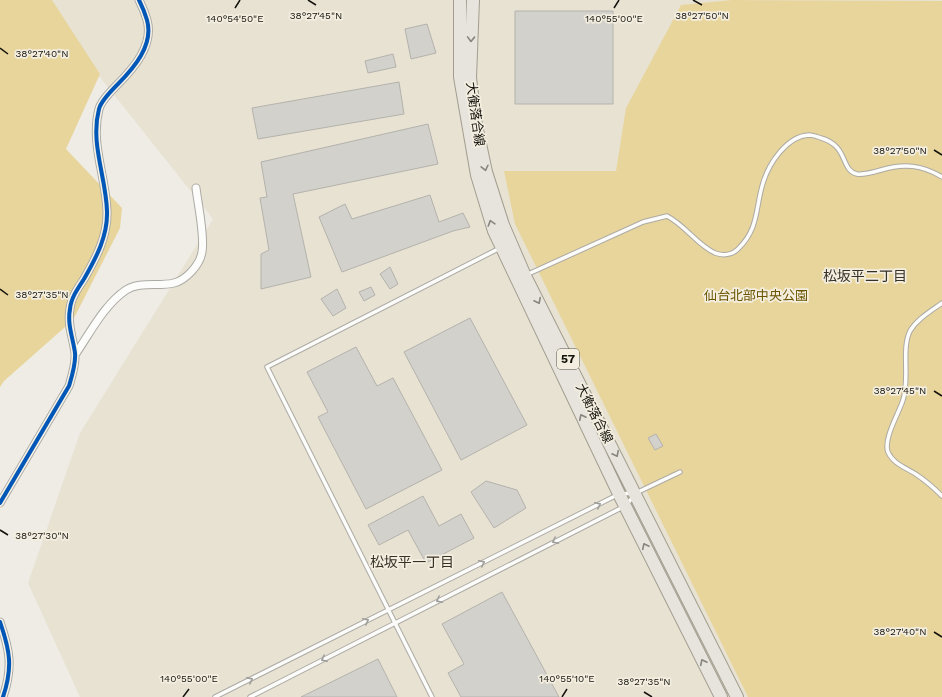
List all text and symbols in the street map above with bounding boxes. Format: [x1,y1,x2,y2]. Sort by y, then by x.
text: 38°27'45"N [290,10,342,21]
text: 38°27'50"N [675,10,729,21]
text: 140°54'50"E [206,13,264,24]
text: 140°55'00"E [585,13,643,24]
one-way arrow [467,36,476,42]
text: 38°27'40"N [16,48,68,59]
street label: 大衡落合線 [464,81,487,147]
text: 38°27'50"N [873,145,927,156]
one-way arrow [481,165,489,171]
one-way arrow [487,219,496,226]
district label: 松坂平二丁目 [823,268,907,284]
park label: 仙台北部中央公園 [704,288,808,303]
text: 38°27'35"N [15,289,69,300]
one-way arrow [533,297,541,304]
road number: 57 [557,349,579,369]
street label: 大衡落合線 [573,381,616,446]
text: 38°27'45"N [874,385,926,396]
one-way arrow [579,413,587,421]
one-way arrow [611,450,619,458]
one-way arrow [594,502,602,509]
text: 38°27'30"N [15,530,69,541]
one-way arrow [552,537,559,544]
one-way arrow [642,542,650,550]
district label: 松坂平一丁目 [370,554,454,570]
one-way arrow [478,560,486,568]
one-way arrow [436,595,444,603]
one-way arrow [362,619,369,626]
text: 38°27'40"N [874,626,926,637]
one-way arrow [320,655,328,662]
one-way arrow [700,659,708,666]
text: 140°55'00"E [160,673,218,684]
text: 140°55'10"E [539,673,595,684]
text: 38°27'35"N [617,676,671,687]
one-way arrow [246,677,253,684]

